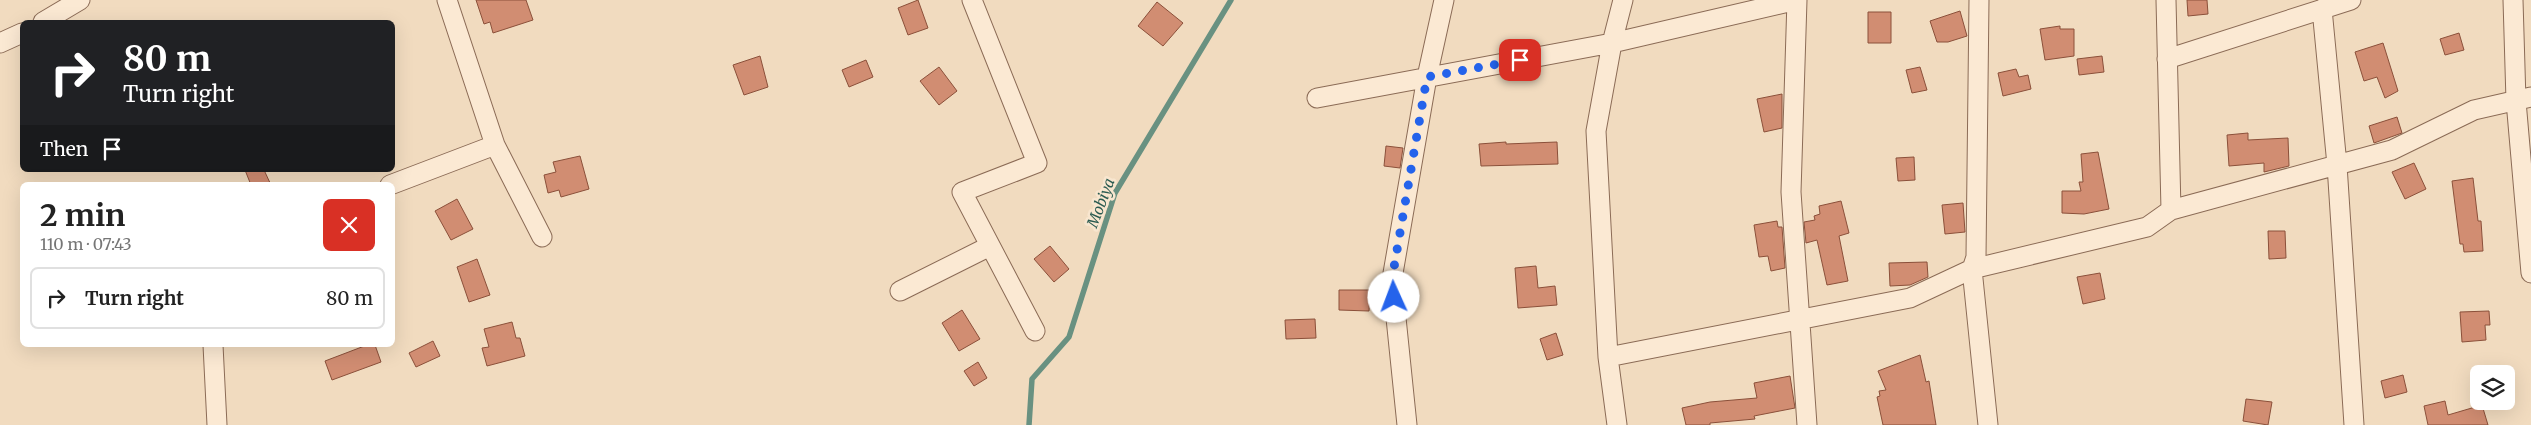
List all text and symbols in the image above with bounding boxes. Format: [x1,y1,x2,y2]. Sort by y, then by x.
text: 80 m [123,37,211,81]
pin [1499,39,1541,81]
icon: right [40,40,105,105]
icon: arrive [1506,46,1534,74]
text: Turn right [123,80,234,108]
icon: arrive [98,135,126,163]
text: Then [40,137,88,161]
water label: Mobiya [1082,175,1119,231]
text: 2 min [40,196,125,234]
button: close [323,199,375,251]
text: 110 m · 07:43 [40,234,132,254]
position arrow [1367,270,1419,322]
icon: right [42,284,70,312]
text: Turn right [85,286,184,310]
text: 80 m [326,286,373,310]
map controls [2470,365,2515,410]
button: layers [2470,365,2515,410]

